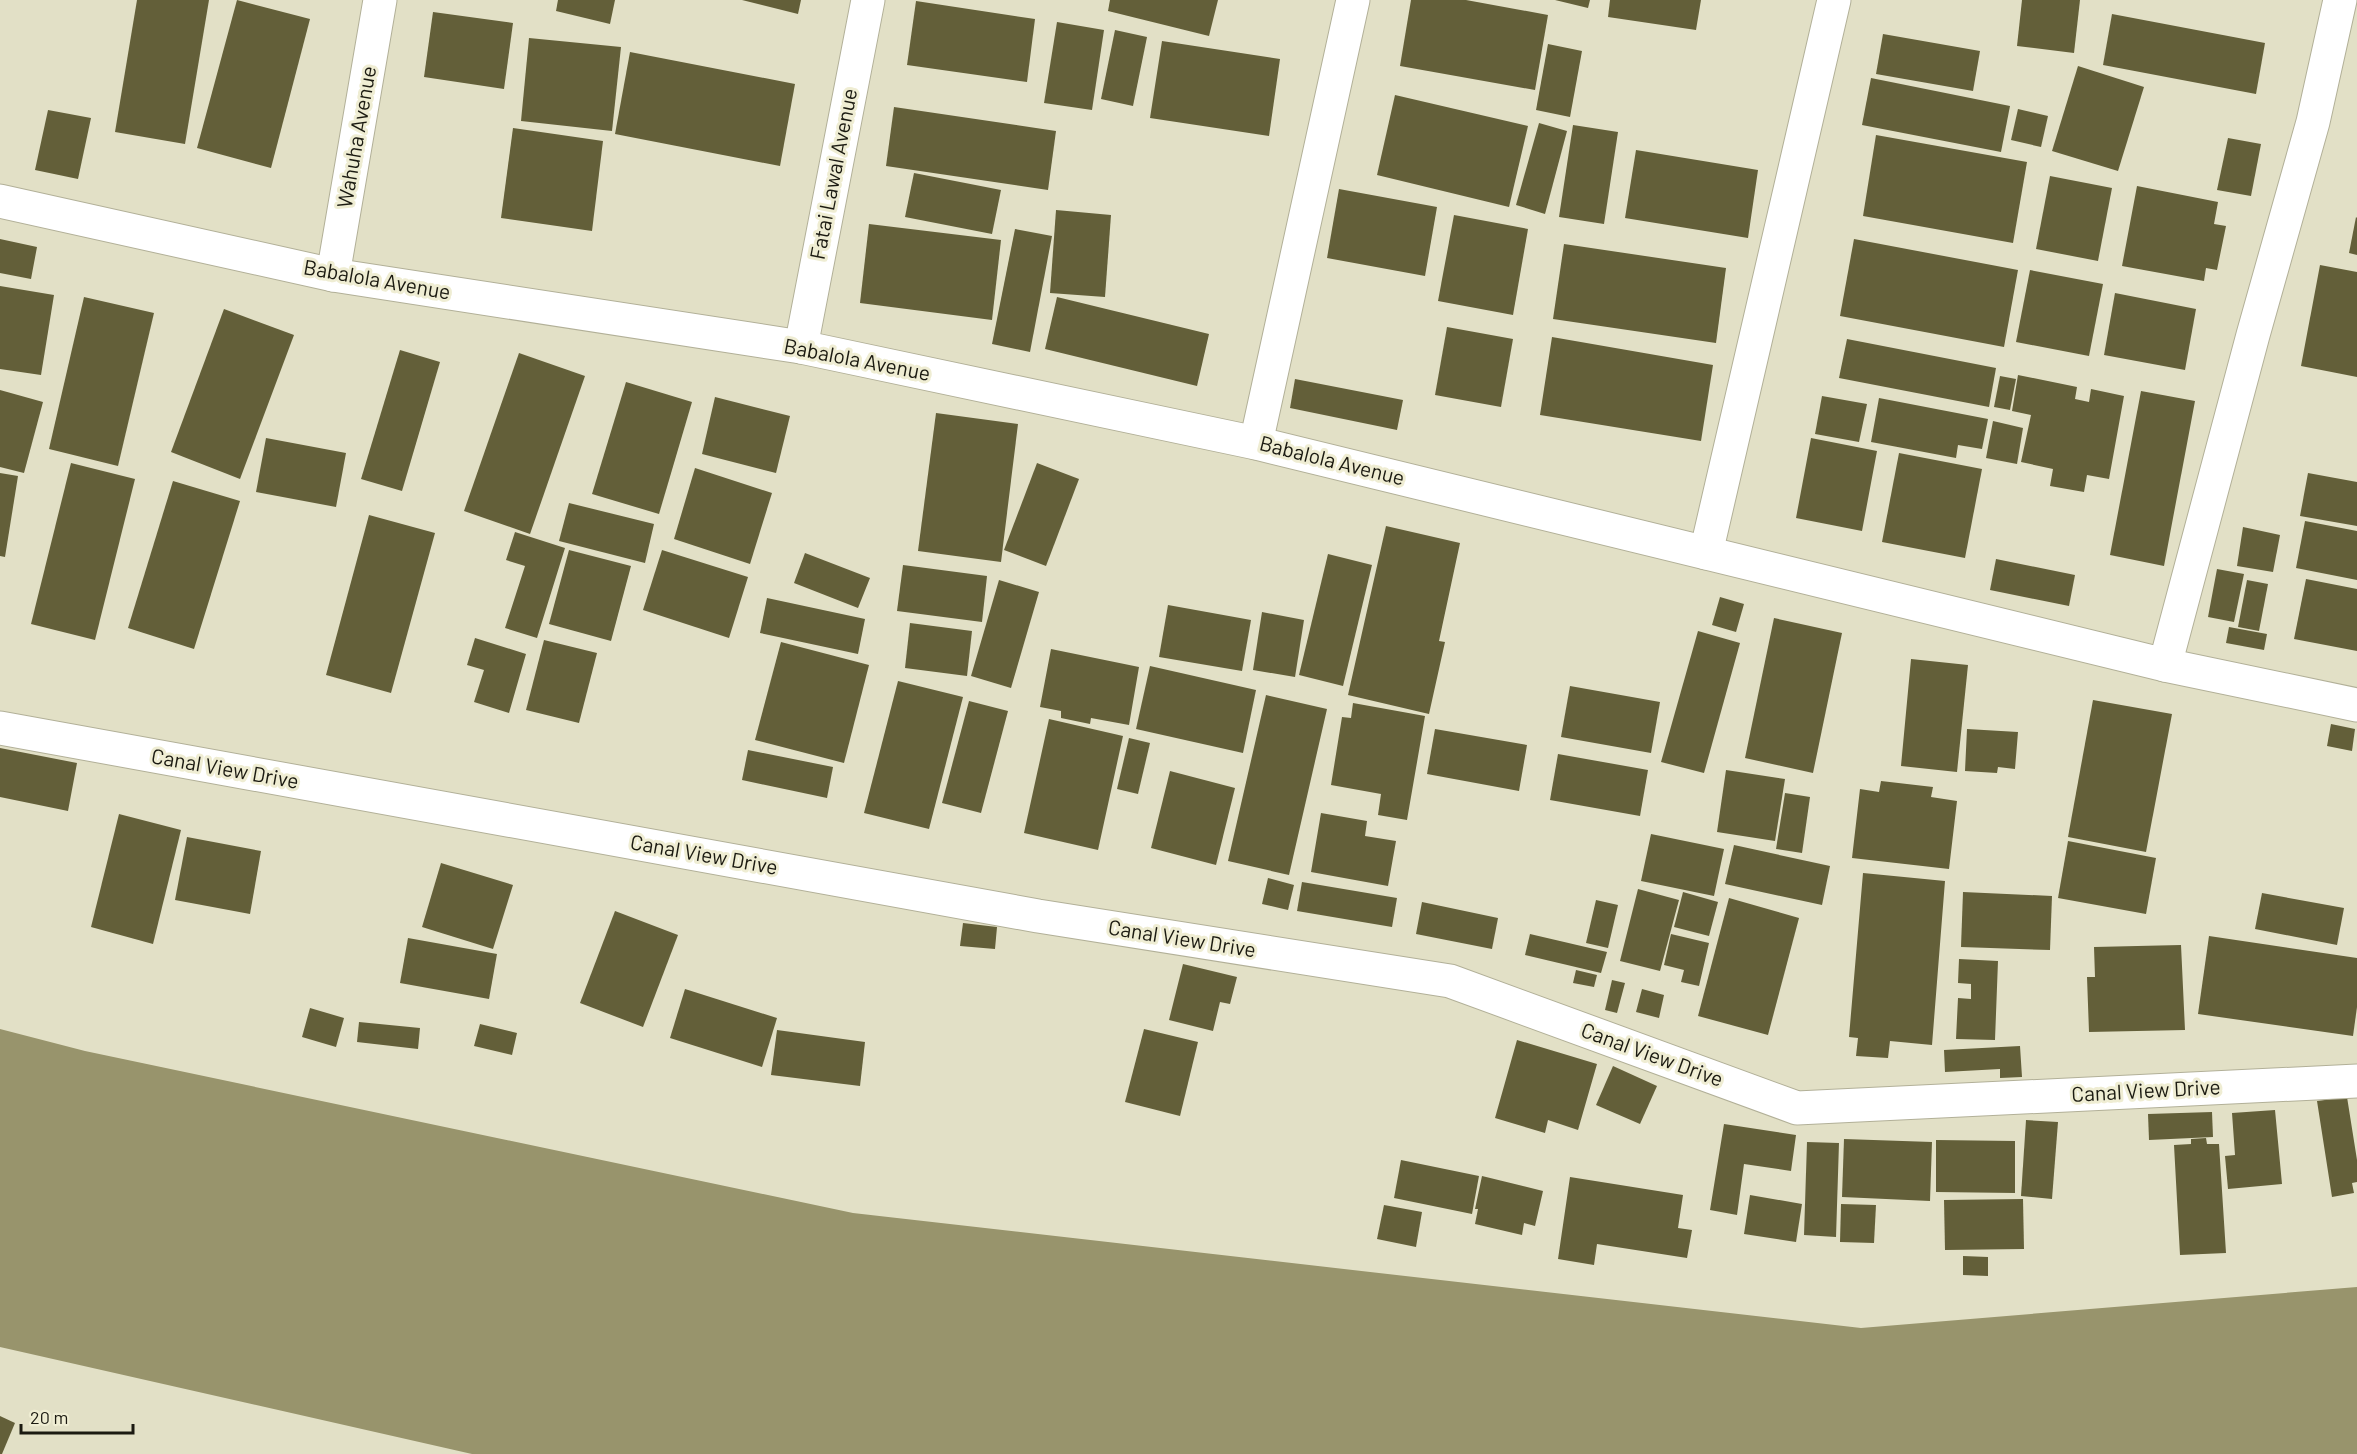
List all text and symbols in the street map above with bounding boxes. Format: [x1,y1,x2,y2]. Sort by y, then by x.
street label: Wahuha Avenue [331,64,380,210]
street label: Fatai Lawal Avenue [804,86,861,261]
street label: Babalola Avenue [302,253,453,304]
street label: Babalola Avenue [782,332,933,385]
street label: Babalola Avenue [1257,429,1408,490]
street label: Canal View Drive [150,742,301,793]
street label: Canal View Drive [629,828,780,879]
street label: Canal View Drive [1107,914,1258,962]
street label: Canal View Drive [1578,1016,1727,1091]
street label: Canal View Drive [2071,1073,2221,1106]
scale bar [21,1397,134,1435]
text: 20 m [30,1406,68,1428]

